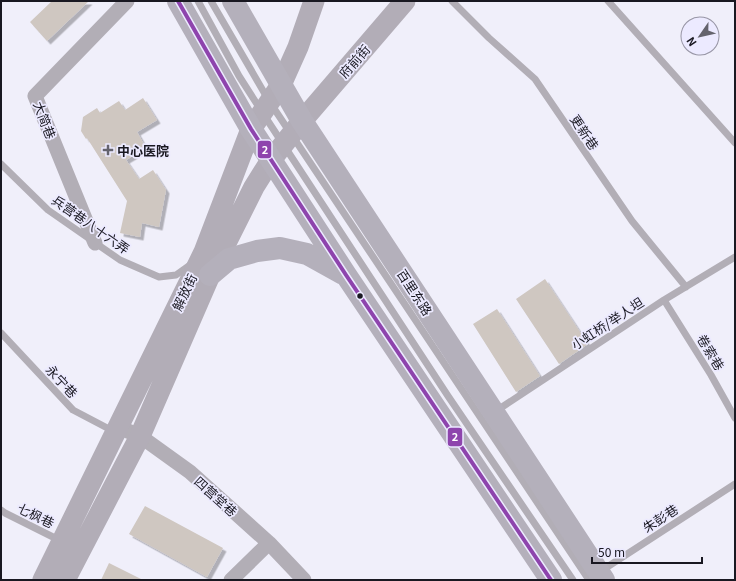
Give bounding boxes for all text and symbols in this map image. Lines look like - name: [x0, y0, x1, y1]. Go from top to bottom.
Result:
- north arrow: [680, 16, 720, 56]
- text: N: [682, 34, 700, 50]
- street label: 府前街: [334, 40, 374, 82]
- street label: 大简巷: [29, 98, 61, 142]
- street label: 更新巷: [566, 111, 604, 153]
- line badge: 2: [257, 140, 272, 159]
- place label: 中心医院: [117, 141, 169, 160]
- text: 2: [262, 141, 268, 157]
- marker: 中心医院: [102, 144, 114, 156]
- street label: 兵营巷八十六弄: [48, 190, 134, 258]
- street label: 百里东路: [393, 265, 437, 319]
- street label: 解放街: [167, 270, 201, 314]
- unlabelled marker: [355, 291, 365, 301]
- street label: 小虹桥/举人坦: [567, 292, 647, 354]
- street label: 卷索巷: [693, 330, 729, 374]
- street label: 永宁巷: [42, 360, 82, 402]
- line badge: 2: [447, 427, 463, 447]
- text: 2: [452, 428, 458, 444]
- street label: 四营堂巷: [190, 472, 242, 520]
- street label: 七枫巷: [14, 498, 58, 532]
- street label: 朱彭巷: [638, 499, 682, 537]
- scale bar: [592, 539, 702, 565]
- text: 50 m: [598, 543, 625, 560]

